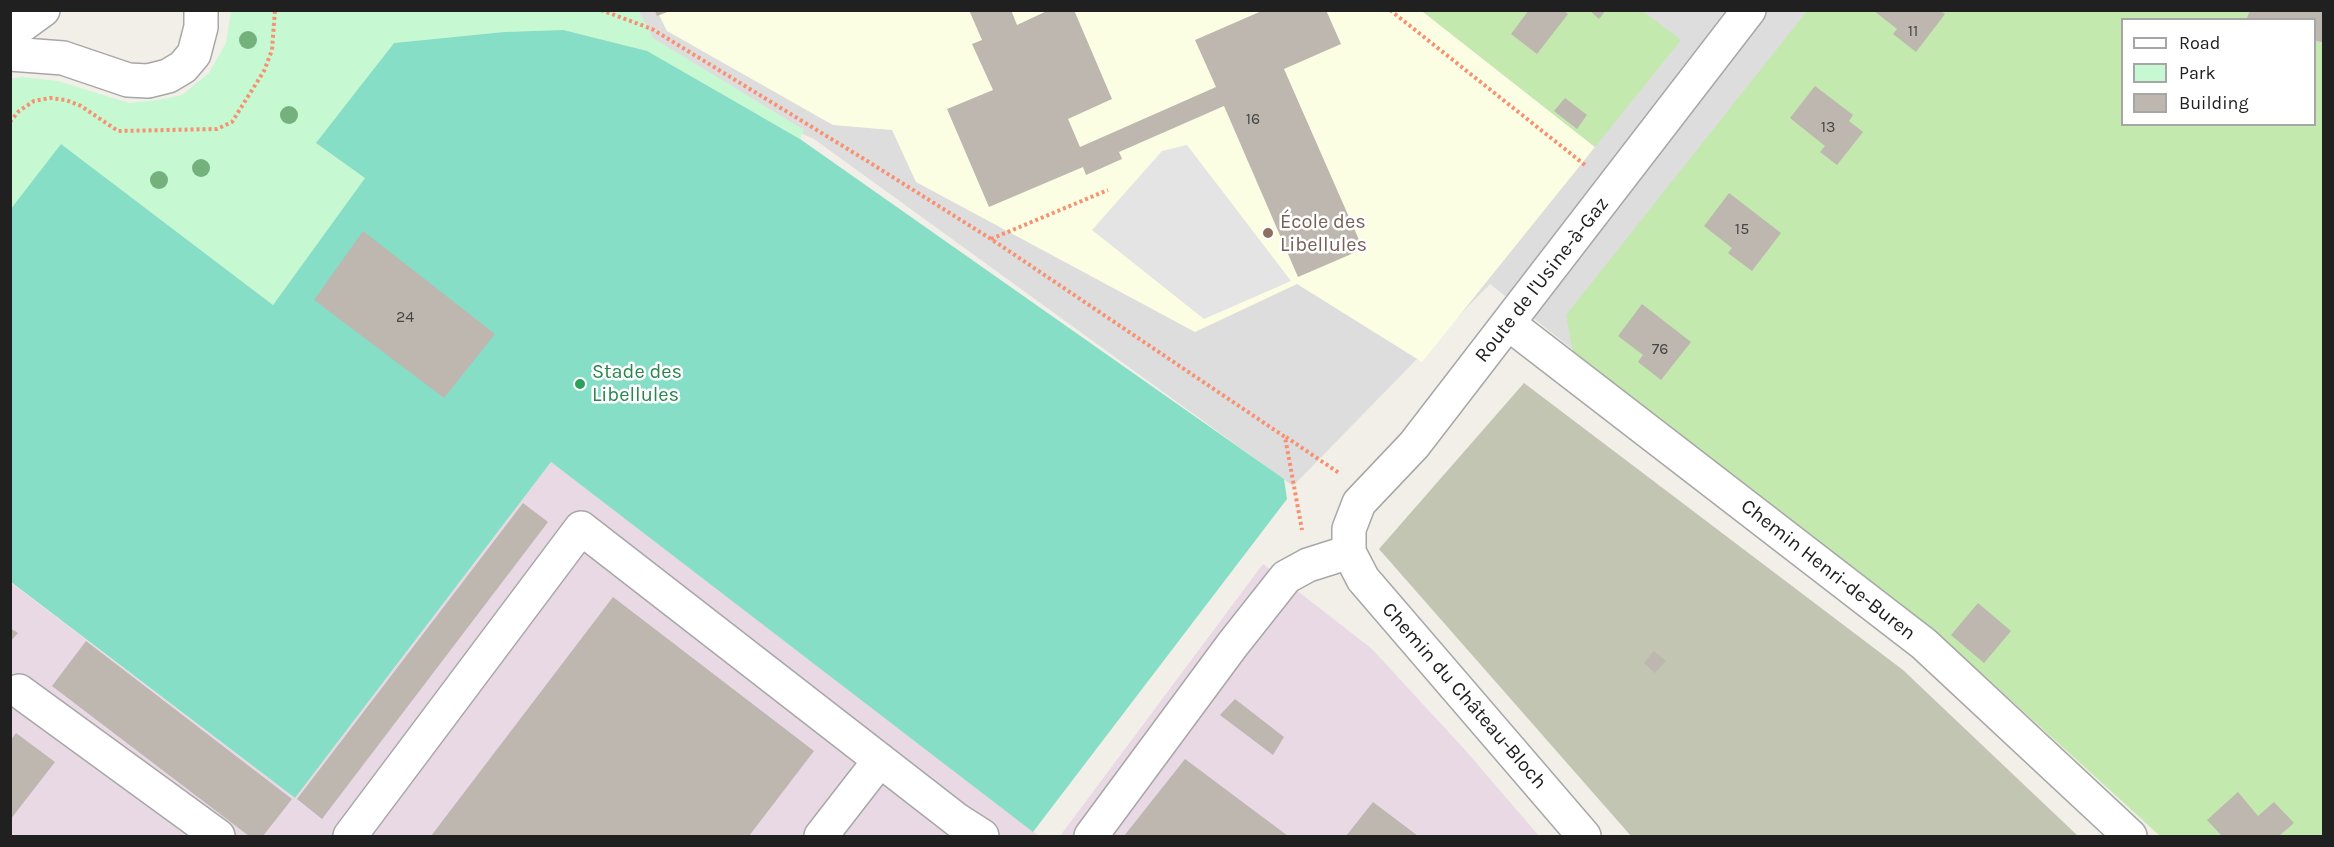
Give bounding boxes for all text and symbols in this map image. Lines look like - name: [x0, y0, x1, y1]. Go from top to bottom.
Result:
- legend: [2121, 18, 2316, 126]
- house number: 11: [1908, 21, 1918, 41]
- text: Road: [2179, 32, 2220, 54]
- text: Park: [2179, 62, 2216, 84]
- text: Building: [2179, 92, 2249, 114]
- house number: 16: [1246, 109, 1260, 129]
- house number: 13: [1821, 117, 1835, 137]
- street label: Route de l'Usine-à-Gaz: [1470, 193, 1614, 367]
- place label: École des Libellules: [1280, 210, 1367, 257]
- house number: 15: [1735, 219, 1749, 239]
- marker: École des Libellules: [1261, 226, 1275, 240]
- house number: 24: [396, 307, 414, 327]
- house number: 76: [1652, 339, 1668, 359]
- place label: Stade des Libellules: [592, 360, 682, 407]
- marker: Stade des Libellules: [573, 377, 587, 391]
- street label: Chemin Henri-de-Buren: [1736, 494, 1920, 646]
- street label: Chemin du Château-Bloch: [1376, 598, 1552, 794]

